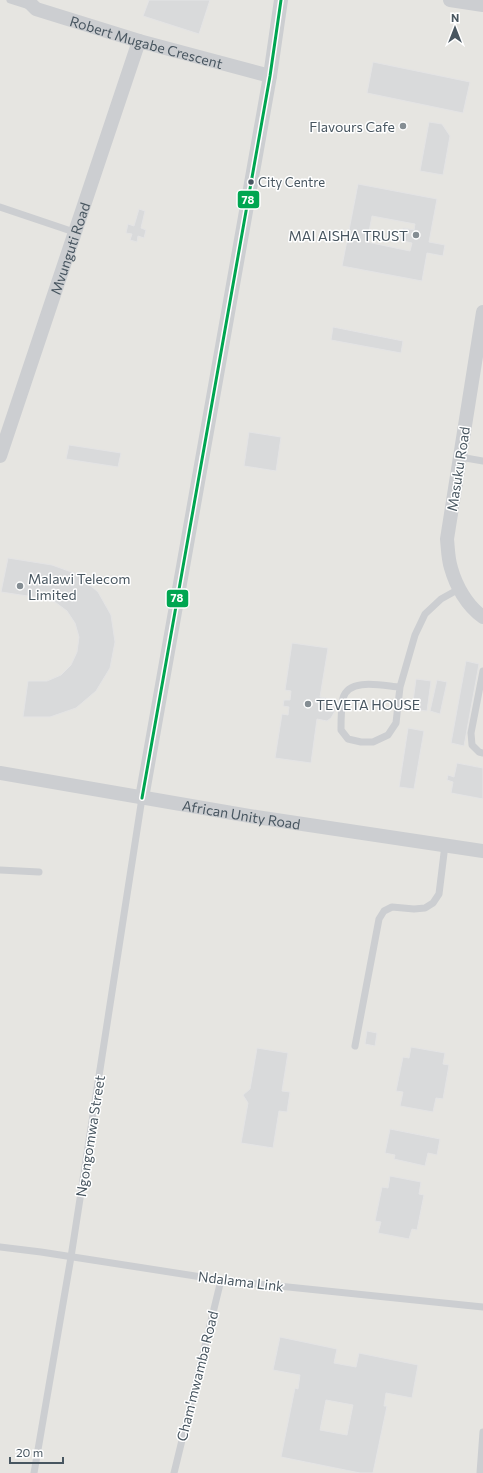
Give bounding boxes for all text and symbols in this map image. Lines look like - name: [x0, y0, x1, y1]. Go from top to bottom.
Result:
- north arrow: [435, 8, 475, 48]
- text: N: [451, 11, 459, 24]
- street label: Robert Mugabe Crescent: [68, 12, 225, 72]
- place label: Flavours Cafe: [309, 118, 395, 135]
- marker: Flavours Cafe: [398, 121, 408, 131]
- place label: City Centre: [258, 174, 325, 190]
- marker: City Centre: [246, 177, 256, 187]
- line badge: 78: [237, 190, 260, 209]
- text: 78: [242, 193, 255, 206]
- street label: Mvunguti Road: [46, 200, 93, 297]
- place label: MAI AISHA TRUST: [288, 227, 408, 244]
- marker: MAI AISHA TRUST: [411, 230, 421, 240]
- street label: Masuku Road: [443, 425, 473, 513]
- place label: Malawi Telecom Limited: [28, 570, 131, 603]
- marker: Malawi Telecom Limited: [15, 581, 25, 591]
- line badge: 78: [166, 589, 189, 608]
- text: 78: [171, 591, 184, 604]
- place label: TEVETA HOUSE: [316, 696, 420, 713]
- marker: TEVETA HOUSE: [303, 699, 313, 709]
- street label: African Unity Road: [181, 796, 302, 832]
- street label: Ngongomwa Street: [72, 1074, 108, 1198]
- street label: Ndalama Link: [197, 1267, 285, 1295]
- street label: Cham'mwamba Road: [173, 1309, 221, 1443]
- scale bar: [10, 1439, 63, 1465]
- text: 20 m: [16, 1445, 43, 1459]

